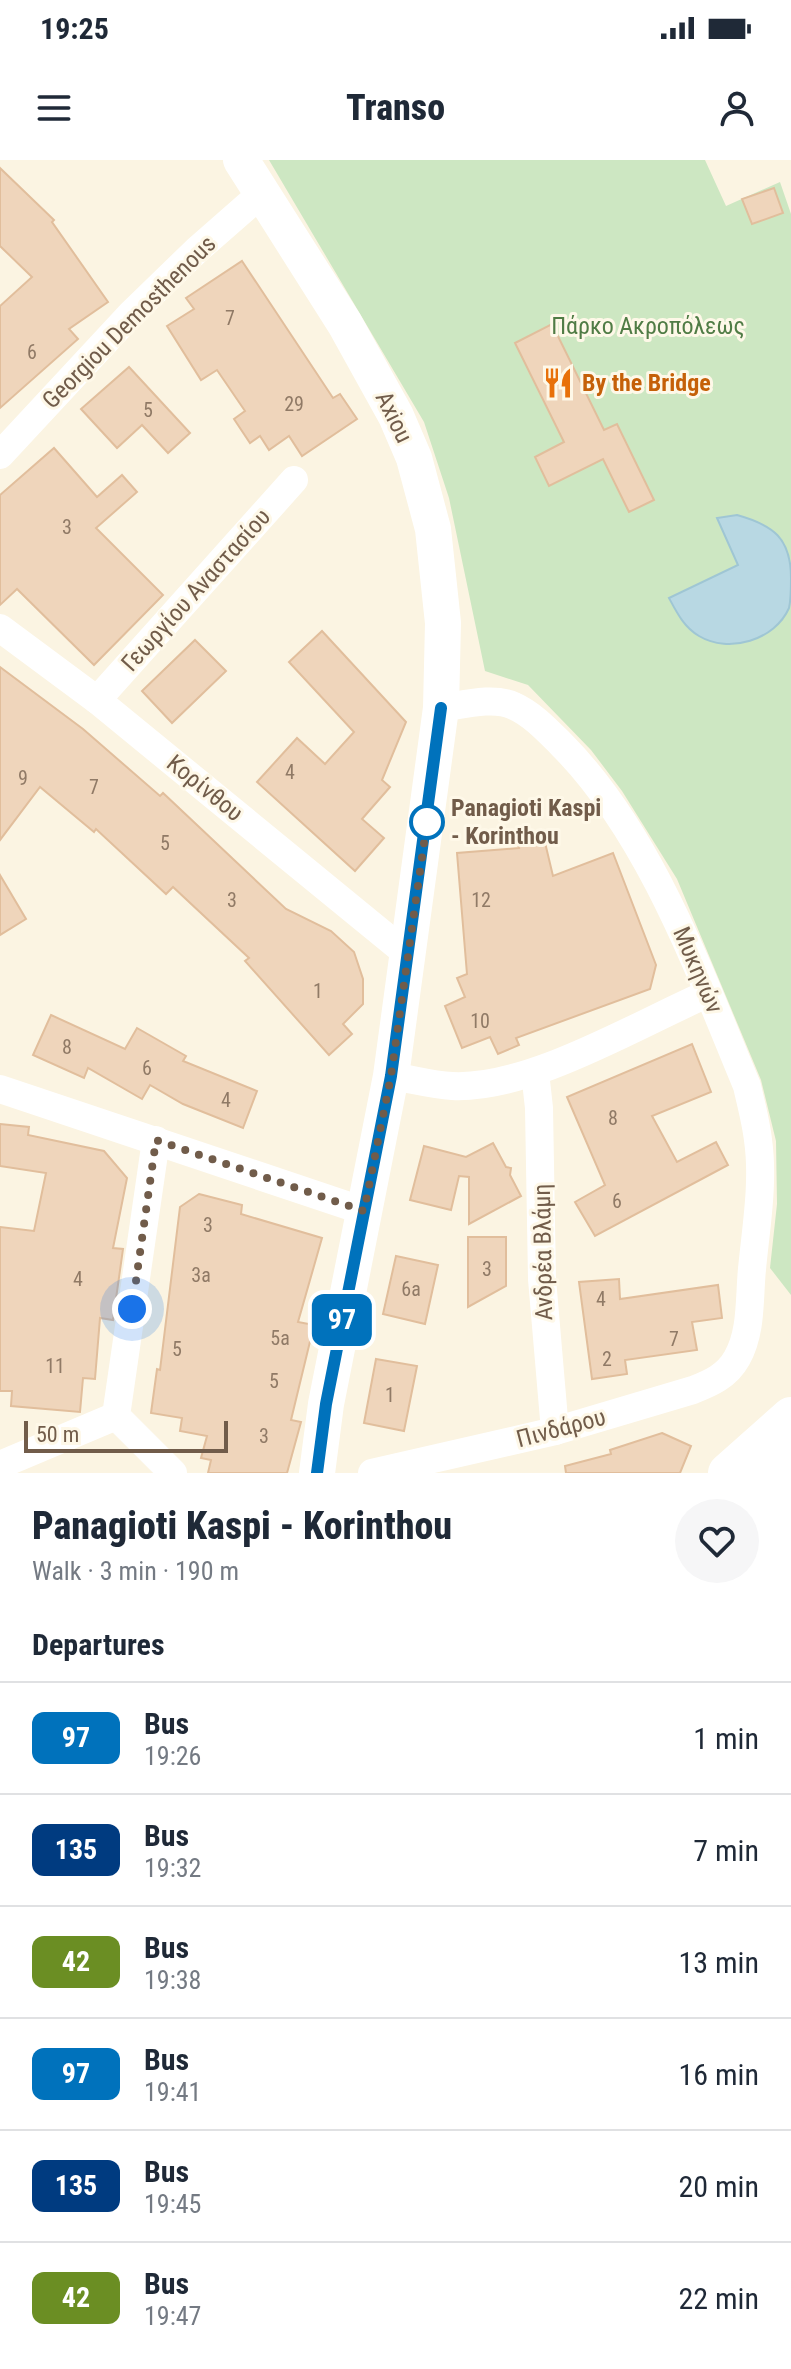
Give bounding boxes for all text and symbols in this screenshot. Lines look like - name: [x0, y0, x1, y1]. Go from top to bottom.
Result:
- text: 19:25: [40, 11, 109, 46]
- icon: menu: [32, 86, 76, 130]
- icon: person: [715, 86, 759, 130]
- text: Transo: [346, 87, 445, 129]
- street label: Georgiou Demosthenous: [37, 230, 221, 414]
- house number: 7: [225, 306, 235, 330]
- park label: Πάρκο Ακροπόλεως: [551, 312, 745, 340]
- house number: 6: [27, 340, 37, 364]
- restaurant icon: By the Bridge: [541, 366, 575, 400]
- place label: By the Bridge: [582, 369, 711, 397]
- street label: Axiou: [370, 387, 418, 447]
- house number: 29: [284, 392, 304, 416]
- house number: 5: [143, 398, 153, 422]
- street label: Γεωργίου Αναστασίου: [116, 503, 276, 677]
- house number: 3: [62, 515, 72, 539]
- street label: Κορίνθου: [161, 749, 249, 827]
- house number: 4: [285, 760, 295, 784]
- house number: 9: [18, 766, 28, 790]
- house number: 7: [89, 775, 99, 799]
- place label: Panagioti Kaspi - Korinthou: [451, 794, 601, 850]
- marker: Panagioti Kaspi - Korinthou: [410, 805, 444, 839]
- house number: 5: [160, 831, 170, 855]
- house number: 3: [227, 888, 237, 912]
- house number: 12: [471, 888, 491, 912]
- street label: Μυκηνών: [667, 923, 729, 1017]
- house number: 1: [313, 979, 323, 1003]
- house number: 10: [470, 1009, 490, 1033]
- house number: 8: [62, 1035, 72, 1059]
- house number: 6: [142, 1056, 152, 1080]
- house number: 4: [221, 1088, 231, 1112]
- house number: 8: [608, 1106, 618, 1130]
- street label: Ανδρέα Βλάμη: [528, 1183, 558, 1321]
- house number: 6: [612, 1189, 622, 1213]
- house number: 3: [203, 1213, 213, 1237]
- house number: 3: [482, 1257, 492, 1281]
- house number: 3a: [191, 1263, 211, 1287]
- house number: 4: [73, 1267, 83, 1291]
- house number: 6a: [401, 1277, 421, 1301]
- house number: 4: [596, 1287, 606, 1311]
- your location: [112, 1289, 152, 1329]
- line badge: 97: [306, 1294, 378, 1346]
- text: 97: [328, 1303, 356, 1336]
- house number: 5a: [270, 1326, 290, 1350]
- house number: 7: [669, 1327, 679, 1351]
- house number: 5: [172, 1337, 182, 1361]
- house number: 2: [602, 1347, 612, 1371]
- house number: 11: [45, 1354, 65, 1378]
- house number: 5: [269, 1369, 279, 1393]
- house number: 1: [385, 1383, 395, 1407]
- street label: Πινδάρου: [513, 1403, 609, 1453]
- scale bar: [24, 1417, 228, 1453]
- text: 50 m: [36, 1422, 79, 1447]
- house number: 3: [259, 1424, 269, 1448]
- button: heart: [675, 1499, 759, 1583]
- text: Panagioti Kaspi - Korinthou: [32, 1504, 452, 1548]
- text: Walk · 3 min · 190 m: [32, 1556, 239, 1586]
- text: Departures: [32, 1627, 165, 1662]
- text: Bus: [144, 1706, 189, 1741]
- text: 97: [62, 1721, 90, 1754]
- text: 1 min: [693, 1721, 759, 1756]
- text: 19:26: [144, 1741, 201, 1771]
- text: Bus: [144, 1818, 189, 1853]
- text: 135: [55, 1833, 97, 1866]
- text: 7 min: [693, 1833, 759, 1868]
- text: 19:32: [144, 1853, 201, 1883]
- text: Bus: [144, 1930, 189, 1965]
- text: 42: [62, 1945, 90, 1978]
- text: 13 min: [678, 1945, 759, 1980]
- text: 19:38: [144, 1965, 201, 1995]
- text: Bus: [144, 2042, 189, 2077]
- text: 97: [62, 2057, 90, 2090]
- text: 16 min: [678, 2057, 759, 2092]
- text: 19:41: [144, 2077, 201, 2107]
- text: Bus: [144, 2154, 189, 2189]
- text: 135: [55, 2169, 97, 2202]
- text: 20 min: [678, 2169, 759, 2204]
- text: 19:45: [144, 2189, 201, 2219]
- text: Bus: [144, 2266, 189, 2301]
- text: 42: [62, 2281, 90, 2314]
- text: 22 min: [678, 2281, 759, 2316]
- text: 19:47: [144, 2301, 201, 2331]

